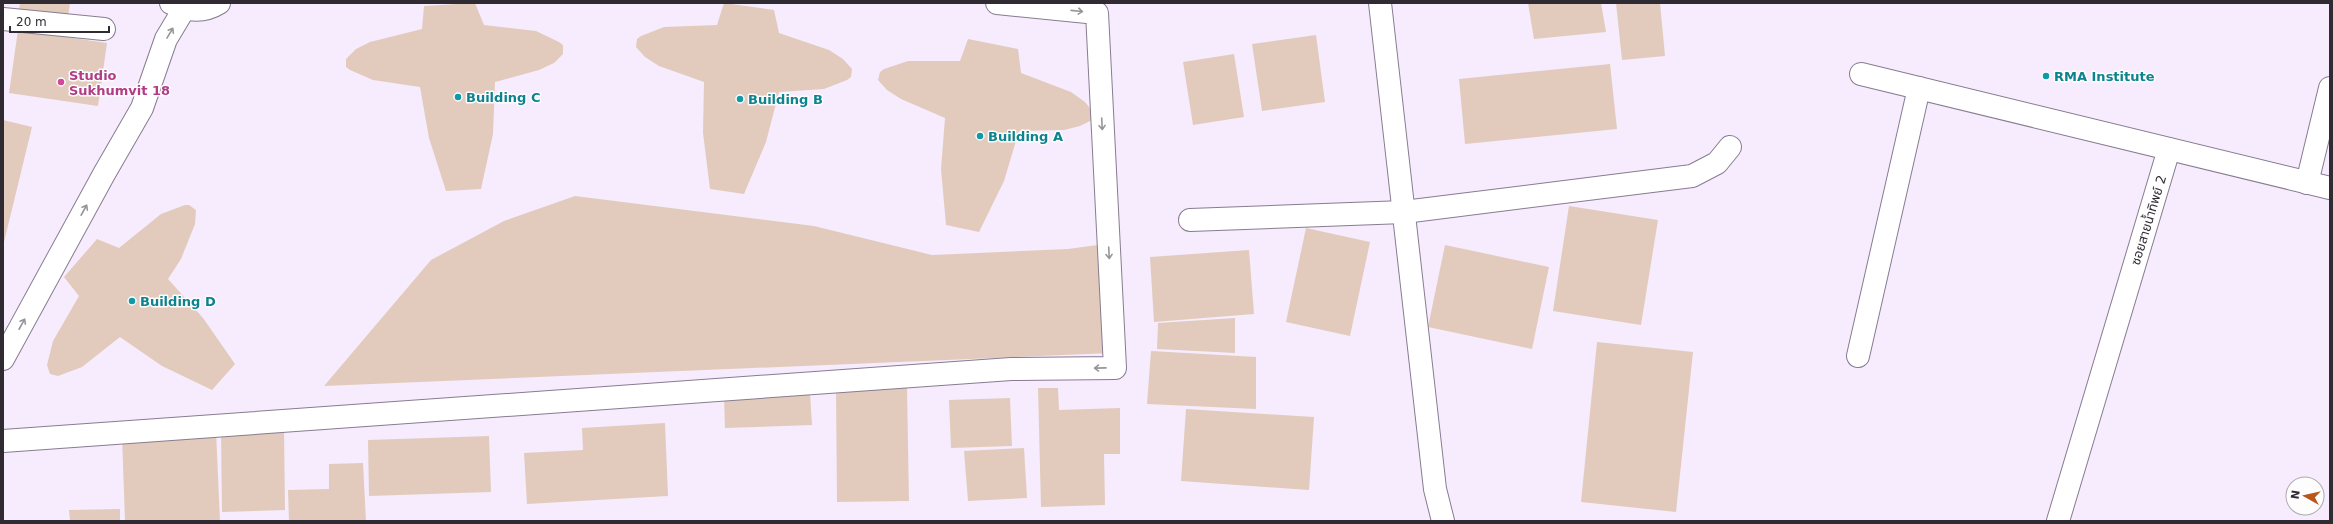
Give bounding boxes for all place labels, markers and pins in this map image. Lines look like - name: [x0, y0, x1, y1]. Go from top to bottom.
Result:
- place label: Studio Sukhumvit 18: [69, 68, 170, 98]
- place label: RMA Institute: [2054, 69, 2155, 84]
- marker: RMA Institute: [2041, 71, 2051, 81]
- marker: Studio Sukhumvit 18: [56, 77, 66, 87]
- place label: Building C: [466, 90, 540, 105]
- marker: Building C: [453, 92, 463, 102]
- place label: Building B: [748, 92, 823, 107]
- marker: Building B: [735, 94, 745, 104]
- place label: Building A: [988, 129, 1063, 144]
- marker: Building A: [975, 131, 985, 141]
- place label: Building D: [140, 294, 216, 309]
- marker: Building D: [127, 296, 137, 306]

